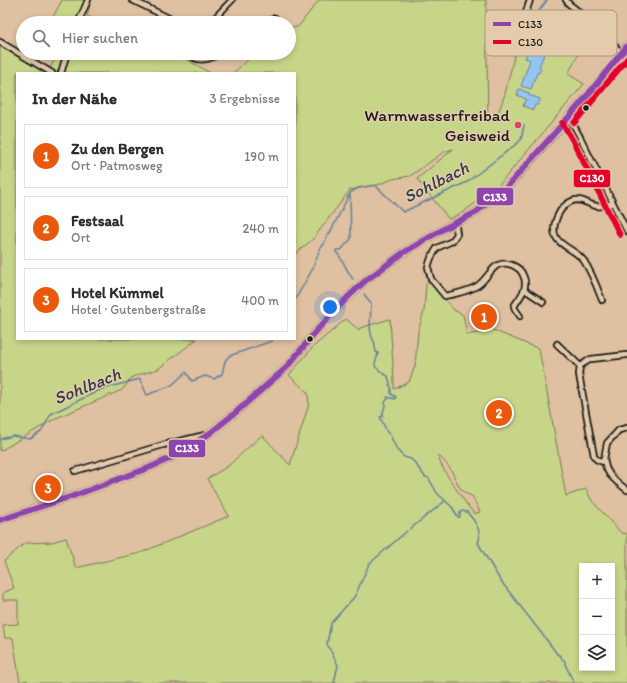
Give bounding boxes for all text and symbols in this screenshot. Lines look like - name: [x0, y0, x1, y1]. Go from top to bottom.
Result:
- legend: [485, 10, 617, 56]
- search box: [16, 16, 296, 60]
- text: C133: [518, 18, 542, 31]
- icon: search: [30, 27, 52, 49]
- text: Hier suchen: [62, 29, 138, 47]
- text: C130: [518, 36, 543, 49]
- text: In der Nähe: [32, 88, 117, 108]
- text: 3 Ergebnisse: [210, 91, 280, 106]
- unlabelled marker: [581, 103, 591, 113]
- place label: Warmwasserfreibad Geisweid: [364, 105, 511, 145]
- marker: Warmwasserfreibad Geisweid: [513, 120, 523, 130]
- text: Zu den Bergen: [71, 140, 164, 158]
- text: 1: [43, 149, 49, 164]
- text: 190 m: [244, 149, 279, 164]
- water label: Sohlbach: [400, 156, 473, 208]
- text: Ort · Patmosweg: [71, 158, 163, 173]
- line badge: C130: [573, 169, 611, 188]
- text: C130: [580, 172, 605, 185]
- line badge: C133: [476, 187, 514, 206]
- text: C133: [483, 191, 507, 204]
- text: Festsaal: [71, 212, 124, 230]
- text: 2: [43, 221, 49, 236]
- text: 240 m: [242, 221, 279, 236]
- text: Ort: [71, 230, 90, 245]
- text: Hotel Kümmel: [71, 284, 164, 302]
- text: 3: [42, 293, 50, 308]
- text: 400 m: [241, 293, 279, 308]
- your location: [320, 297, 340, 317]
- text: Hotel · Gutenbergstraße: [71, 302, 206, 317]
- pin: 1: [471, 302, 497, 332]
- unlabelled marker: [305, 334, 315, 344]
- water label: Sohlbach: [50, 362, 124, 409]
- pin: 2: [486, 398, 512, 428]
- line badge: C133: [168, 439, 206, 458]
- text: C133: [175, 442, 199, 455]
- pin: 3: [35, 473, 61, 503]
- map controls: [579, 563, 615, 671]
- button: +: [579, 563, 615, 599]
- button: −: [579, 599, 615, 635]
- button: layers: [579, 635, 615, 671]

